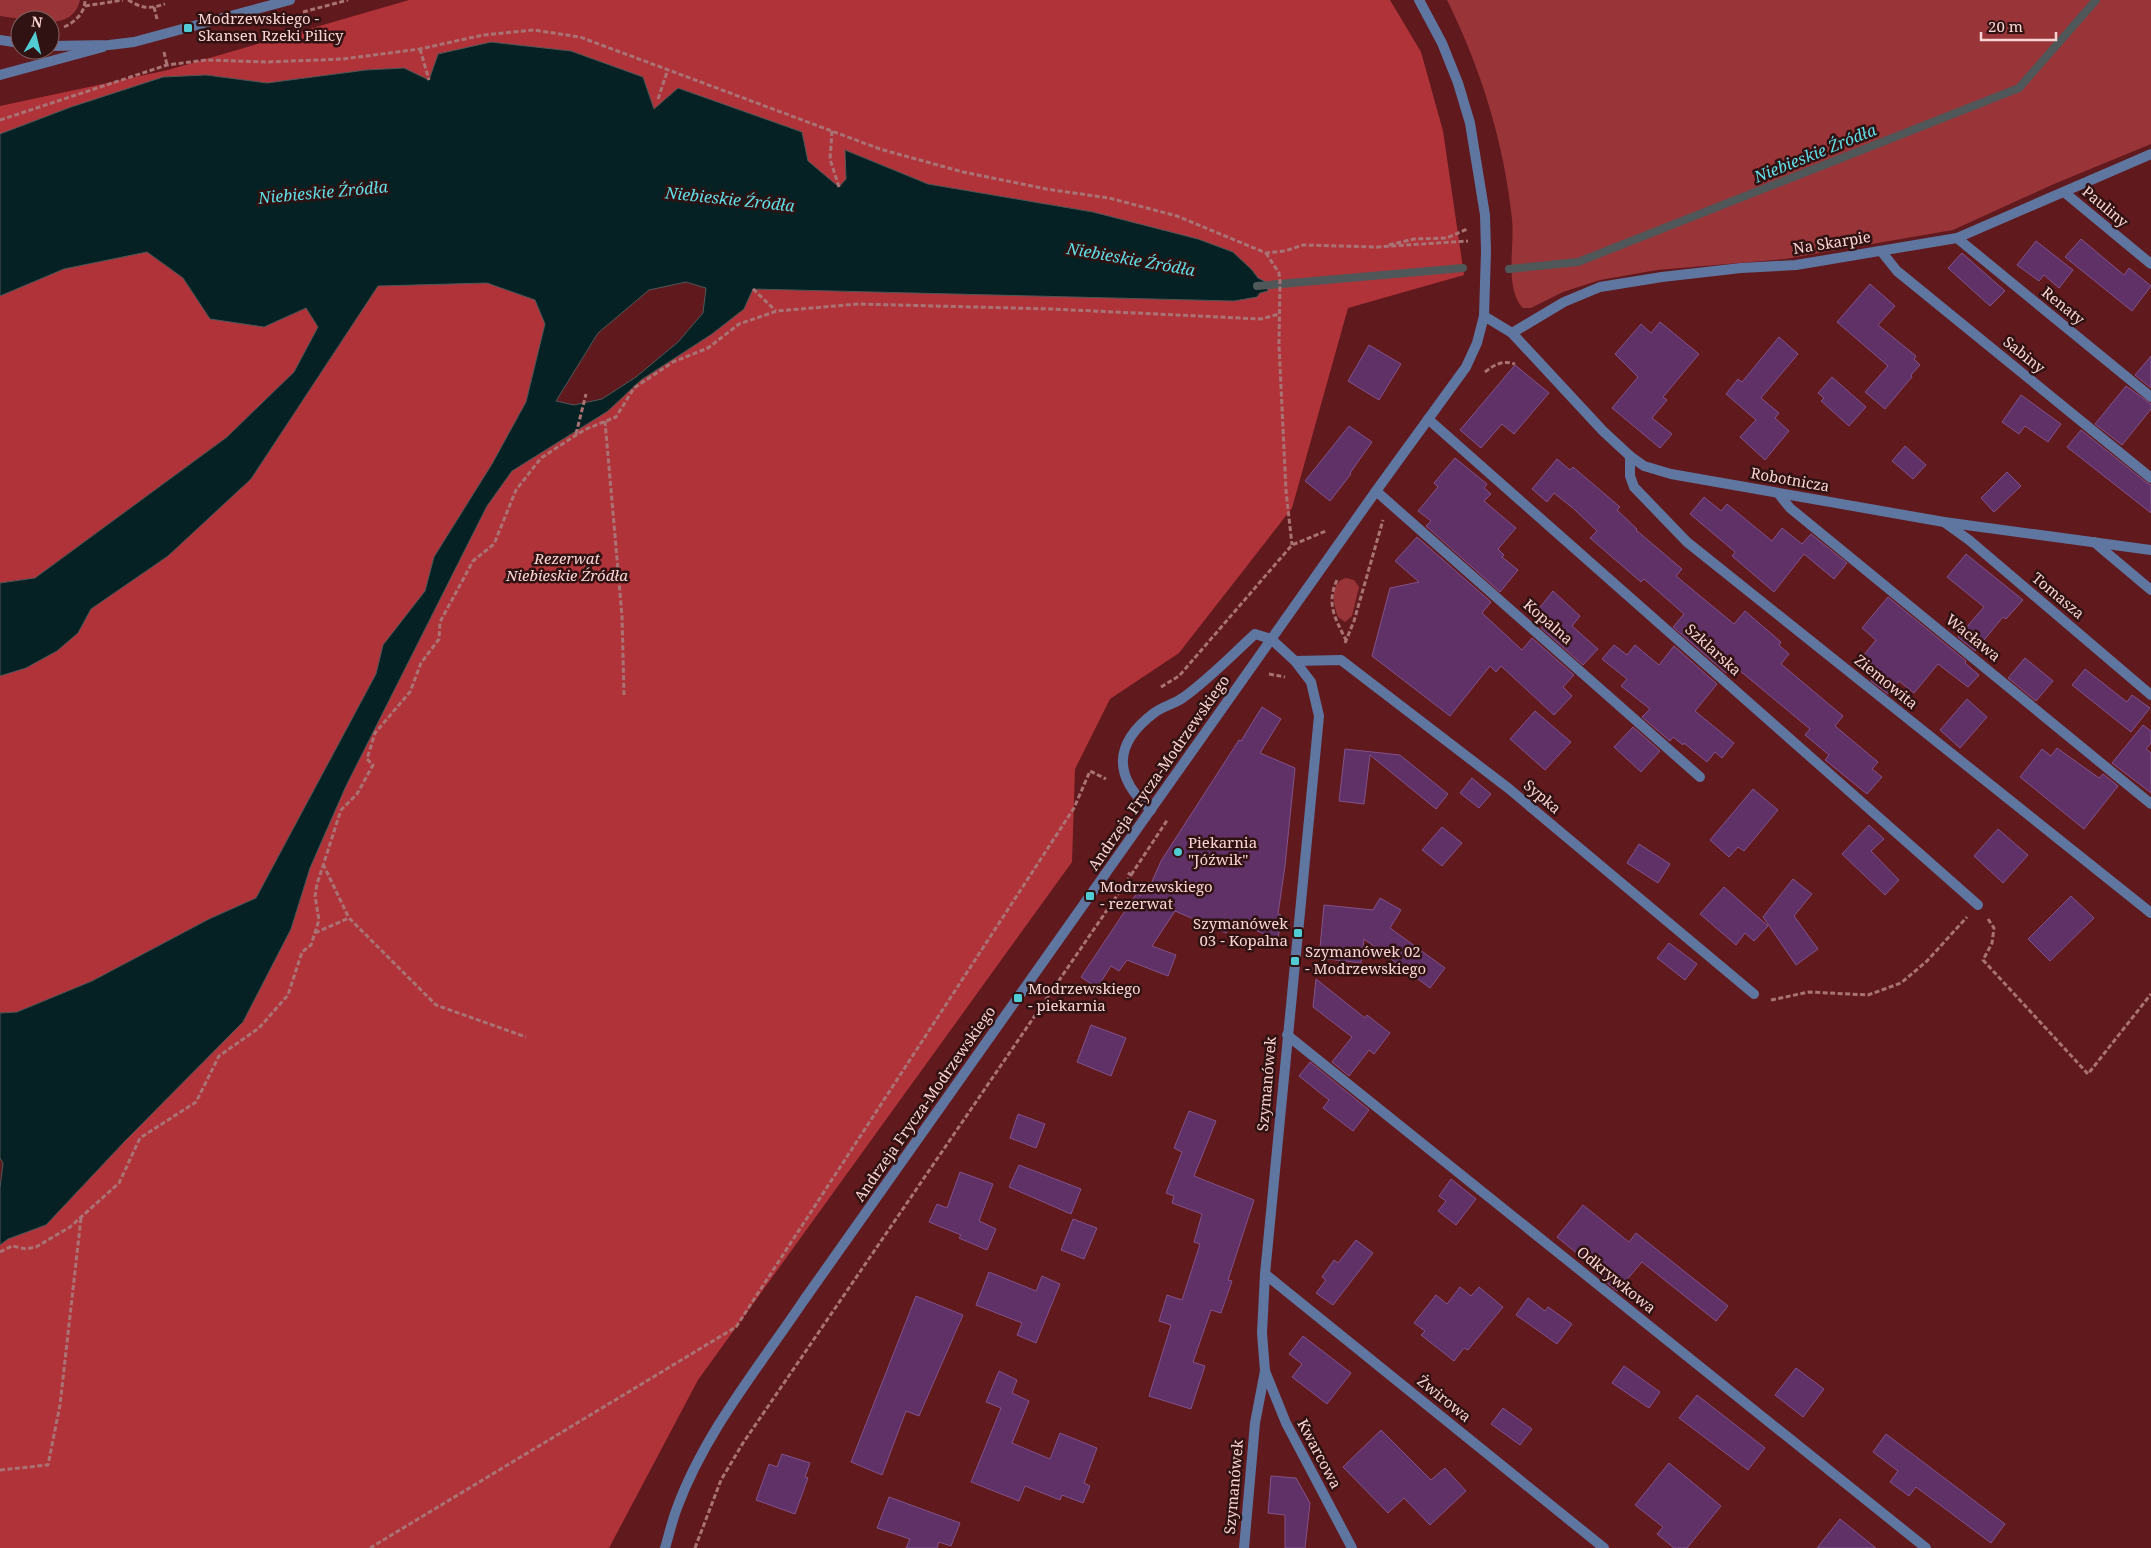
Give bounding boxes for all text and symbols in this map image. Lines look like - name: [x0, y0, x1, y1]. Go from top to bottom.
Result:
- place label: Modrzewskiego - Skansen Rzeki Pilicy: [198, 8, 344, 45]
- north arrow: [10, 10, 60, 60]
- scale bar: [1981, 10, 2056, 42]
- text: N: [30, 11, 44, 32]
- text: 20 m: [1988, 16, 2023, 36]
- marker: Modrzewskiego - Skansen Rzeki Pilicy: [182, 22, 194, 34]
- water label: Niebieskie Źródła: [1750, 118, 1880, 188]
- water label: Niebieskie Źródła: [256, 175, 389, 209]
- water label: Niebieskie Źródła: [663, 181, 796, 217]
- street label: Pauliny: [2078, 181, 2133, 232]
- street label: Na Skarpie: [1792, 226, 1872, 258]
- water label: Niebieskie Źródła: [1064, 237, 1198, 281]
- street label: Renaty: [2038, 282, 2090, 329]
- street label: Sabiny: [2000, 331, 2050, 378]
- street label: Robotnicza: [1749, 462, 1831, 496]
- park label: Rezerwat Niebieskie Źródła: [505, 548, 628, 585]
- street label: Tomasza: [2028, 567, 2089, 623]
- street label: Kopalna: [1520, 594, 1578, 648]
- street label: Wacława: [1942, 609, 2005, 666]
- street label: Szklarska: [1681, 619, 1746, 680]
- street label: Ziemowita: [1851, 650, 1922, 713]
- street label: Andrzeja Frycza-Modrzewskiego: [1083, 671, 1234, 874]
- street label: Sypka: [1520, 775, 1565, 818]
- place label: Piekarnia "Jóźwik": [1188, 832, 1257, 869]
- marker: Piekarnia "Jóźwik": [1172, 846, 1184, 858]
- place label: Modrzewskiego - rezerwat: [1100, 876, 1213, 913]
- marker: Modrzewskiego - rezerwat: [1084, 890, 1096, 902]
- place label: Szymanówek 03 - Kopalna: [1193, 913, 1288, 950]
- marker: Szymanówek 03 - Kopalna: [1292, 927, 1304, 939]
- place label: Szymanówek 02 - Modrzewskiego: [1305, 941, 1426, 978]
- marker: Szymanówek 02 - Modrzewskiego: [1289, 955, 1301, 967]
- place label: Modrzewskiego - piekarnia: [1028, 978, 1141, 1015]
- marker: Modrzewskiego - piekarnia: [1012, 992, 1024, 1004]
- street label: Andrzeja Frycza-Modrzewskiego: [849, 1002, 1000, 1205]
- street label: Szymanówek: [1252, 1036, 1280, 1132]
- street label: Odkrywkowa: [1573, 1241, 1660, 1317]
- street label: Żwirowa: [1414, 1370, 1476, 1426]
- street label: Kwarcowa: [1293, 1415, 1347, 1492]
- street label: Szymanówek: [1219, 1439, 1247, 1535]

